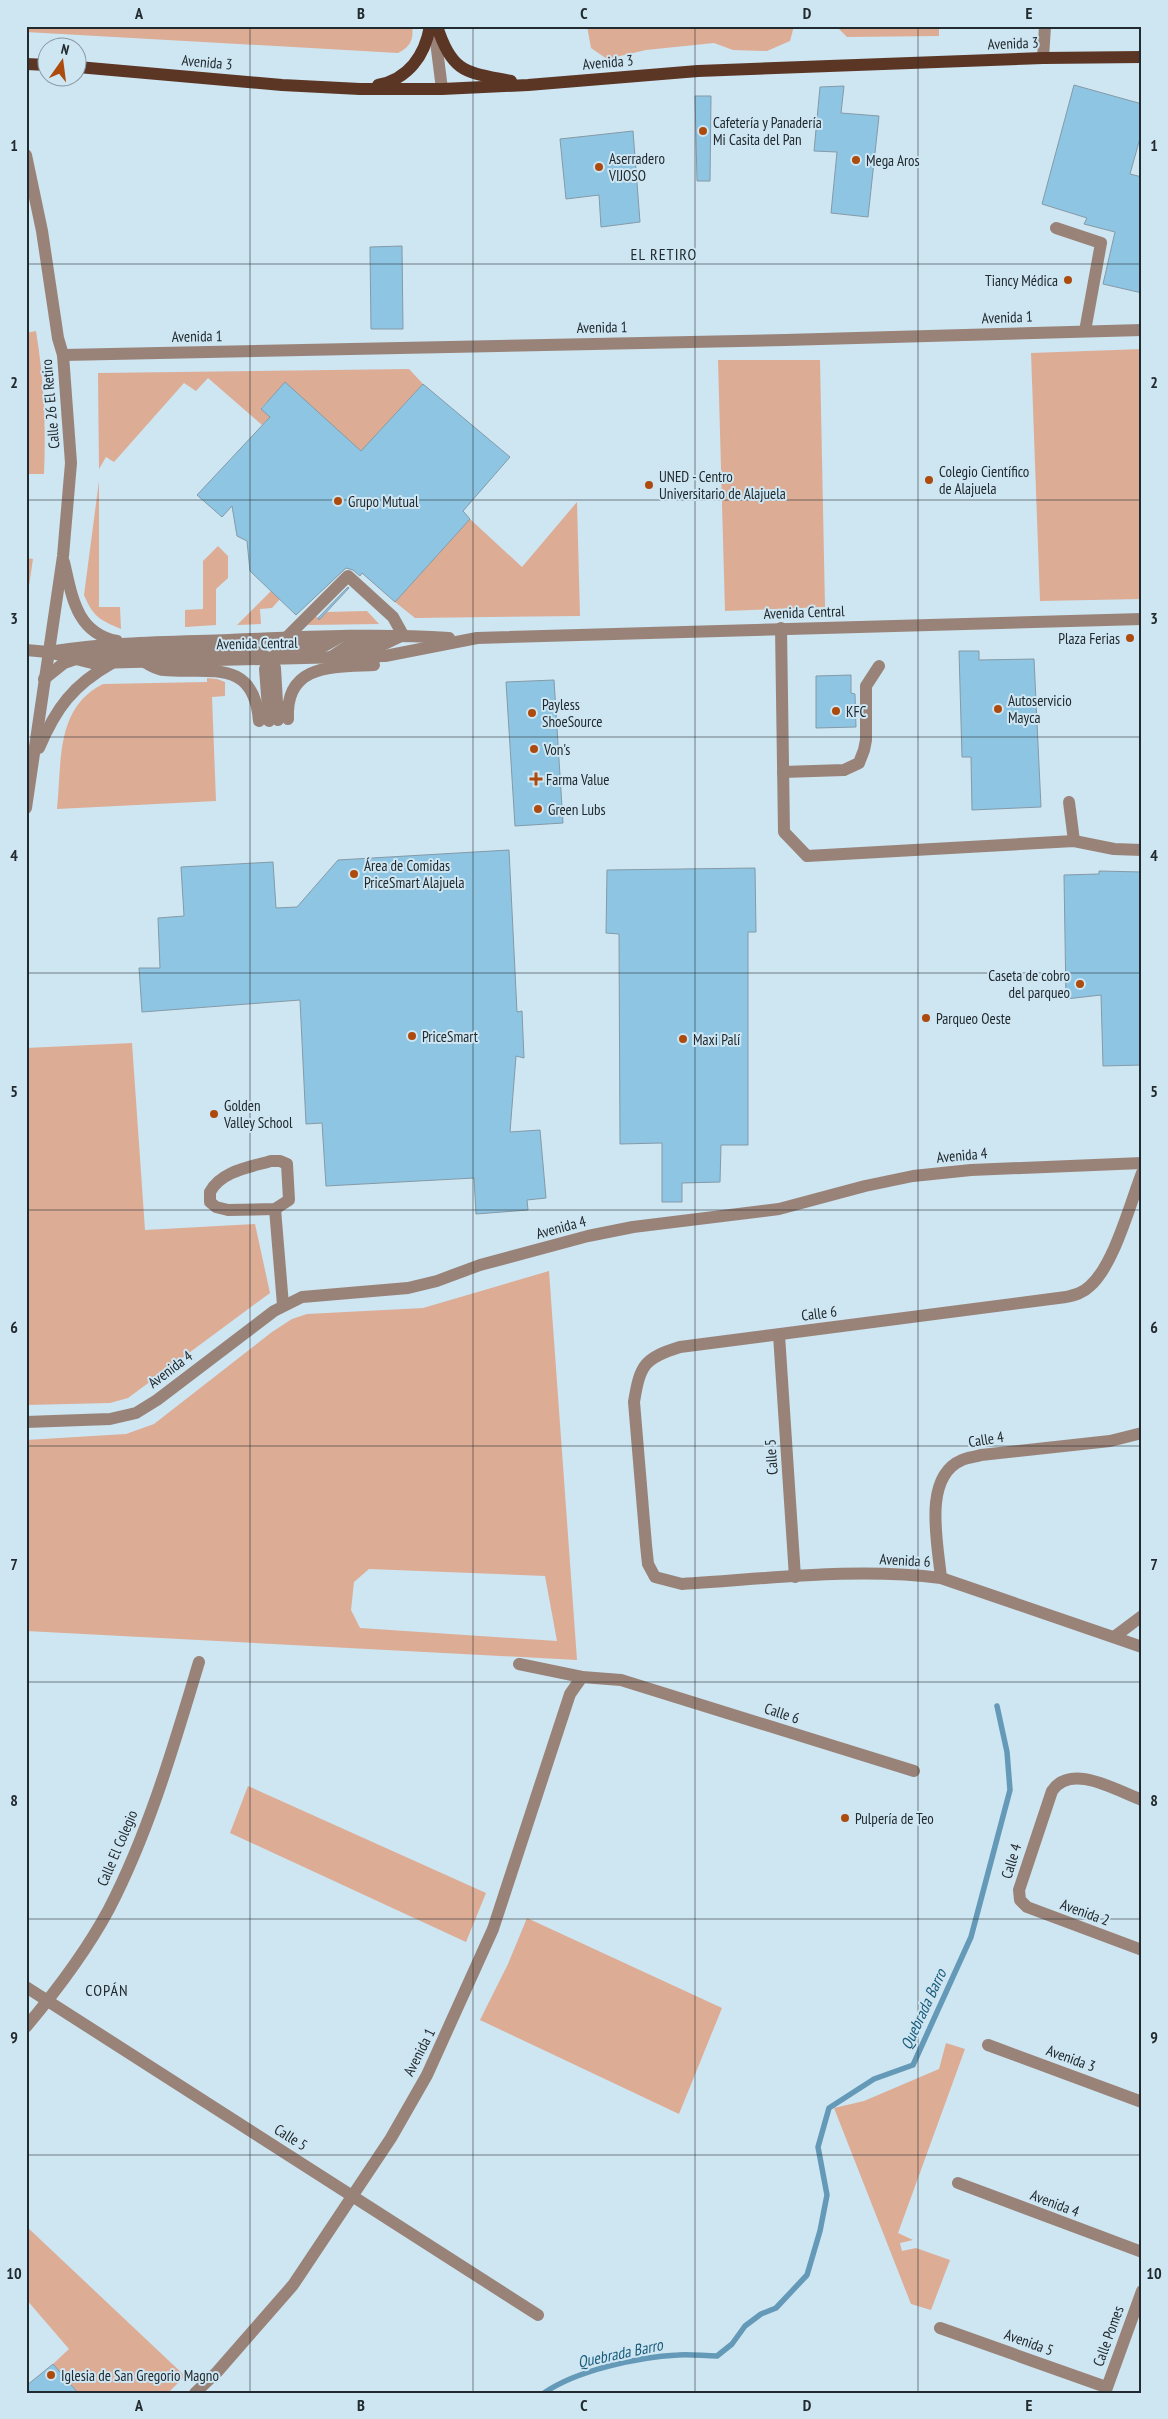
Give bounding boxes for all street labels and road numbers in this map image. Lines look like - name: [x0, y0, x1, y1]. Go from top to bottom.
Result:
- street label: Avenida 3: [987, 33, 1039, 53]
- street label: Avenida 3: [181, 50, 233, 74]
- street label: Avenida 3: [582, 50, 634, 74]
- street label: Avenida 1: [981, 307, 1033, 327]
- street label: Avenida 1: [576, 317, 628, 337]
- street label: Avenida 1: [171, 326, 223, 346]
- street label: Calle 26 El Retiro: [37, 359, 63, 449]
- street label: Avenida Central: [763, 601, 845, 623]
- street label: Avenida Central: [216, 633, 298, 653]
- street label: Avenida 4: [936, 1143, 988, 1167]
- street label: Avenida 4: [534, 1211, 588, 1243]
- street label: Calle 6: [800, 1301, 838, 1325]
- street label: Avenida 4: [144, 1346, 196, 1392]
- street label: Calle 4: [967, 1427, 1005, 1451]
- street label: Calle 5: [760, 1438, 782, 1476]
- street label: Avenida 6: [879, 1549, 931, 1571]
- street label: Calle 6: [762, 1698, 802, 1728]
- street label: Calle El Colegio: [92, 1807, 142, 1889]
- street label: Calle 4: [997, 1841, 1025, 1881]
- street label: Avenida 2: [1058, 1894, 1112, 1930]
- street label: Avenida 1: [399, 2025, 439, 2079]
- street label: Avenida 3: [1044, 2040, 1098, 2076]
- street label: Calle 5: [271, 2119, 311, 2155]
- street label: Avenida 4: [1028, 2185, 1082, 2221]
- street label: Calle Pomes: [1088, 2303, 1128, 2369]
- street label: Avenida 5: [1002, 2324, 1056, 2360]

